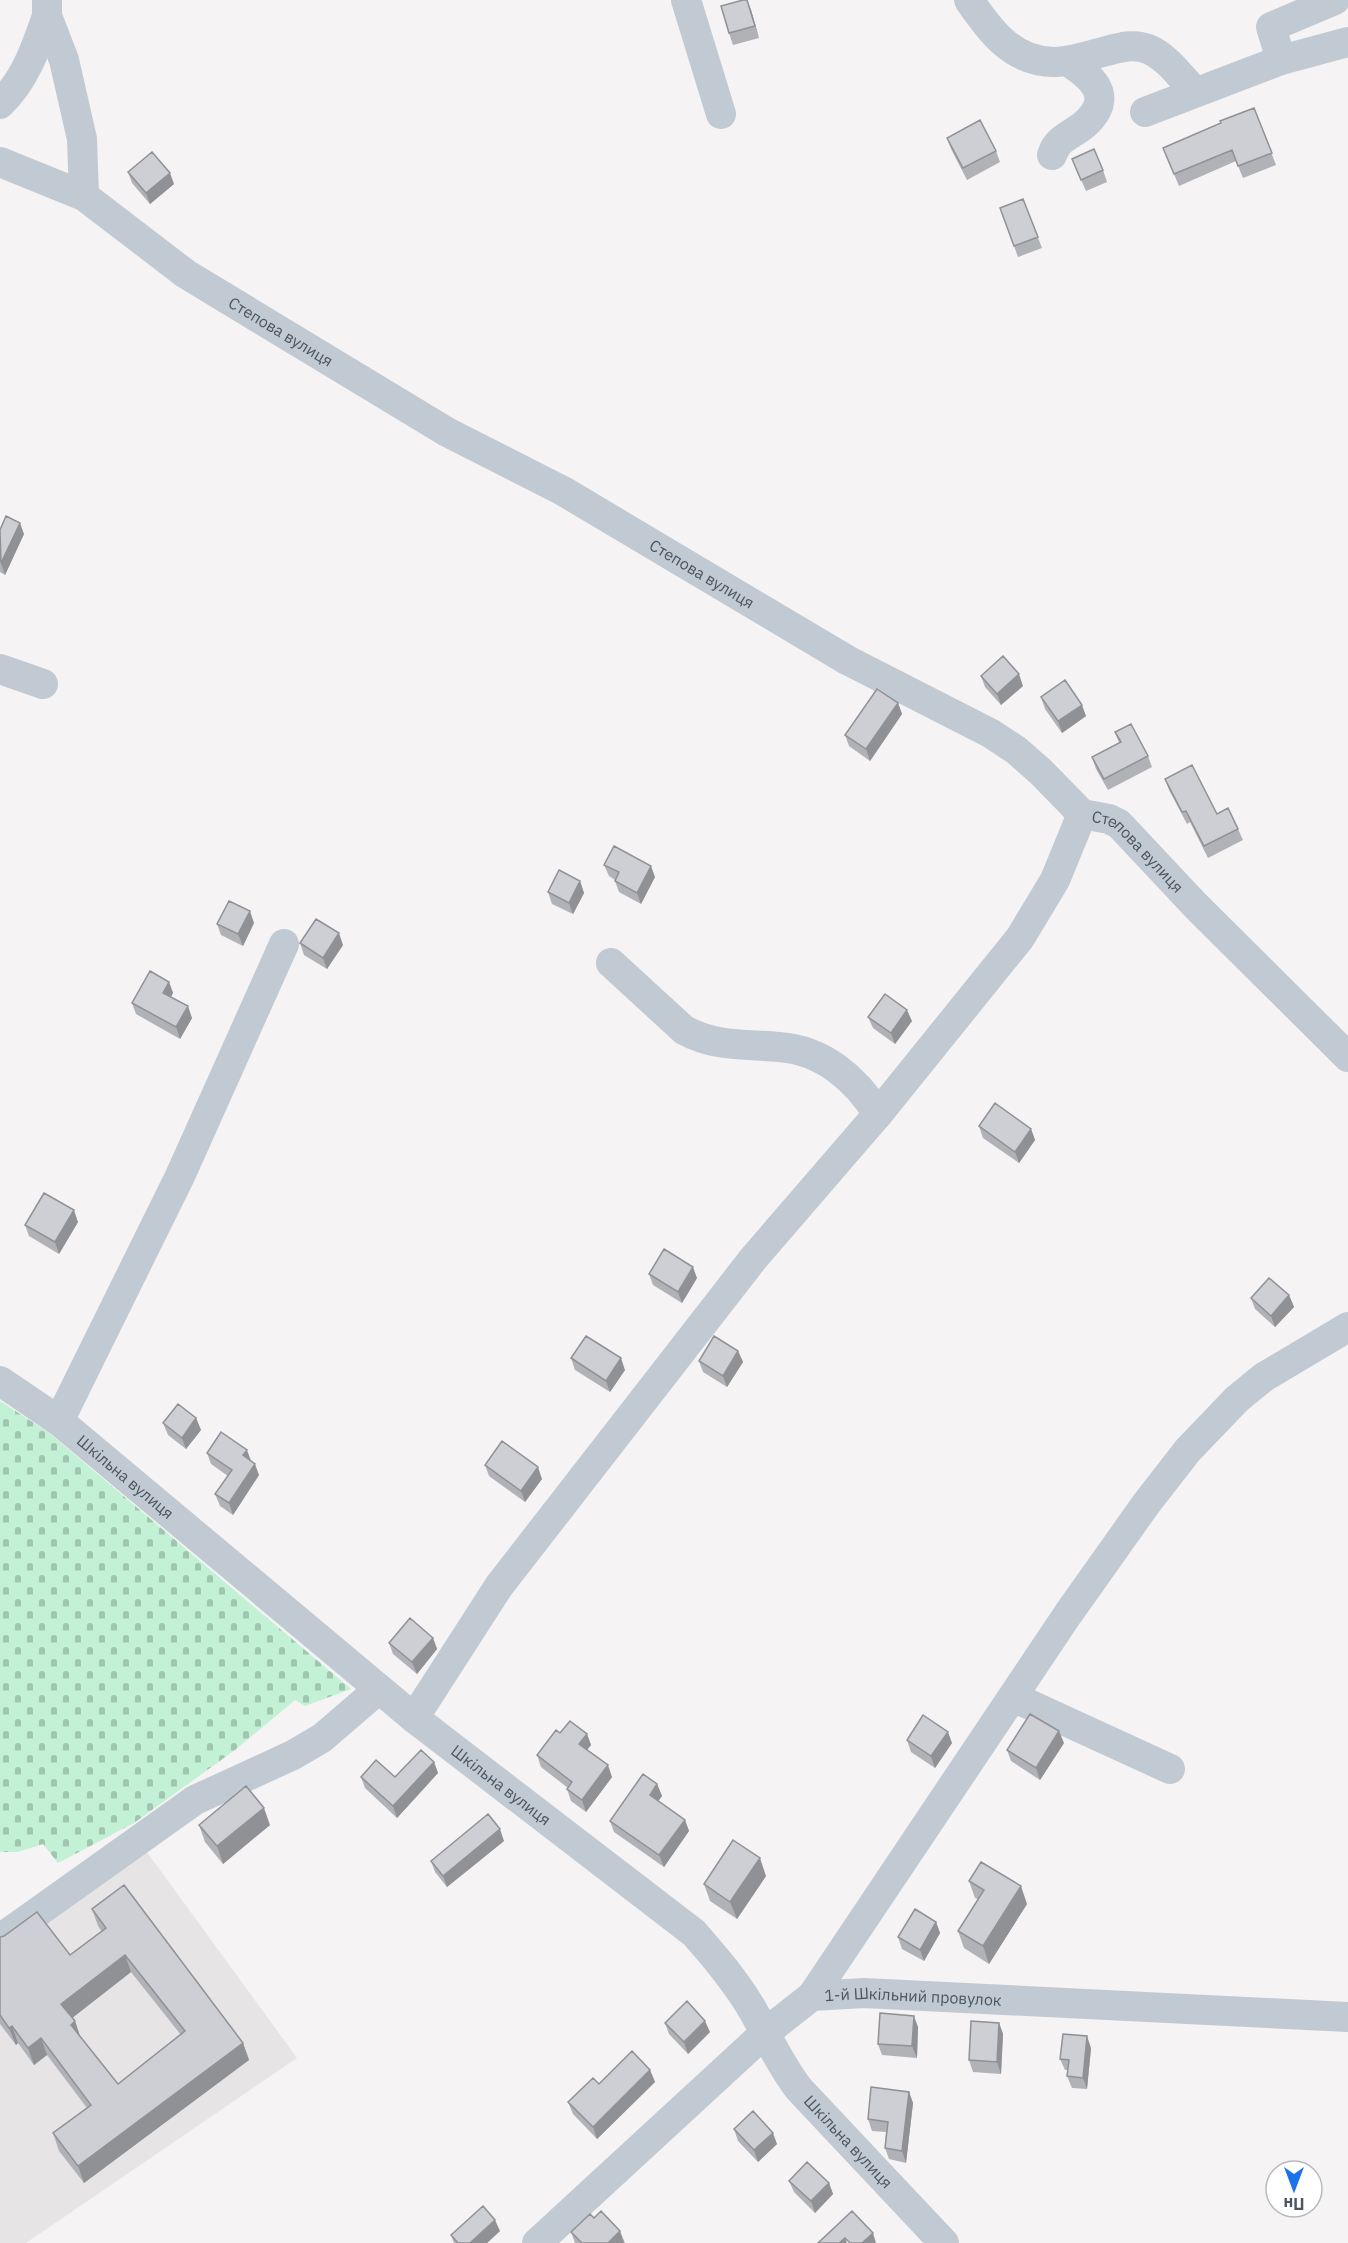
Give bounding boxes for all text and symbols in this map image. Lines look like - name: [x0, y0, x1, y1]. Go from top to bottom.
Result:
- street label: Степова вулиця: [225, 292, 337, 371]
- street label: Степова вулиця: [646, 535, 758, 613]
- street label: Степова вулиця: [1090, 806, 1188, 897]
- street label: Шкільна вулиця: [73, 1430, 178, 1523]
- street label: Шкільна вулиця: [447, 1740, 555, 1830]
- street label: 1-й Шкільний провулок: [824, 1983, 1002, 2010]
- street label: Шкільна вулиця: [800, 2091, 897, 2192]
- north arrow: [1264, 2159, 1324, 2219]
- text: Пн: [1283, 2194, 1305, 2214]

